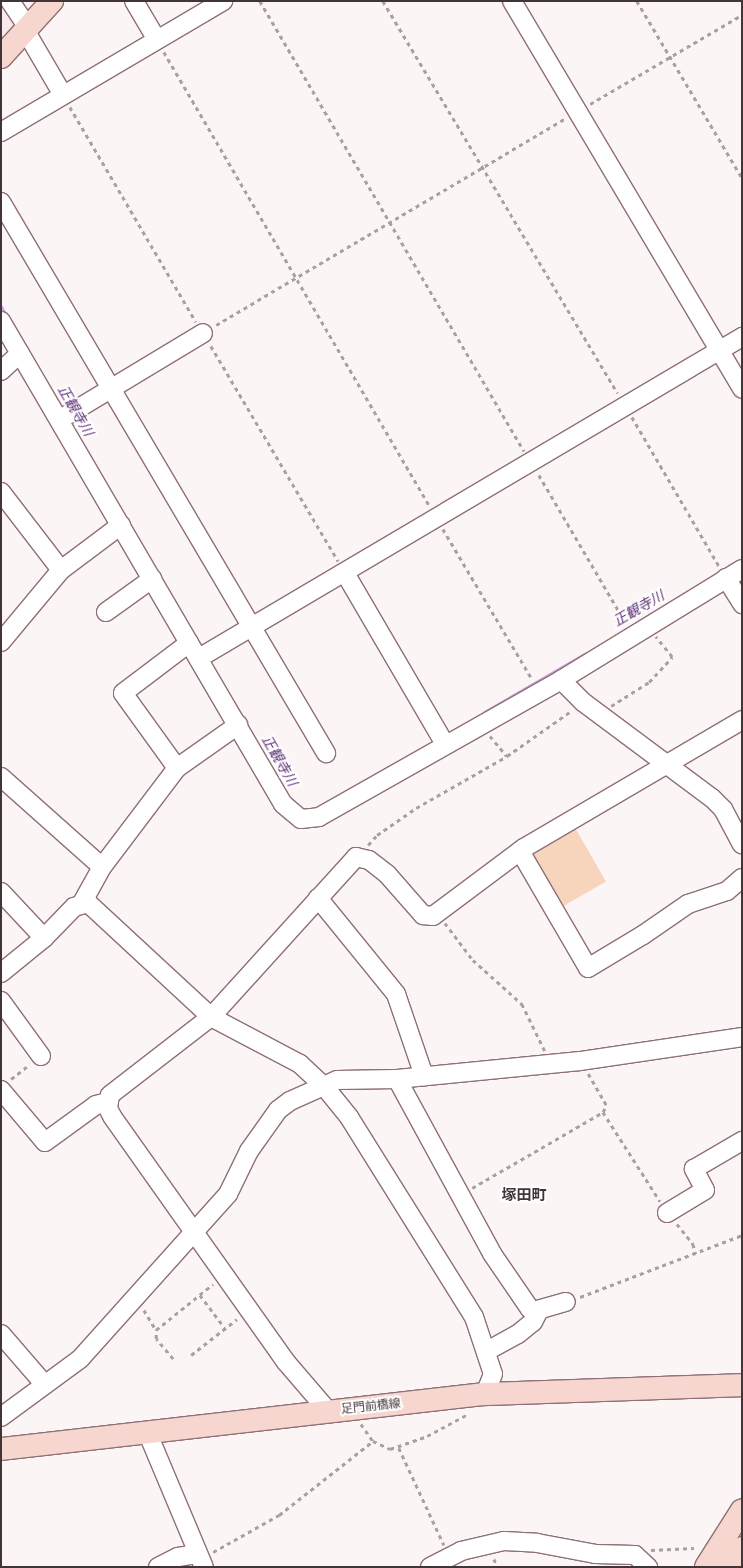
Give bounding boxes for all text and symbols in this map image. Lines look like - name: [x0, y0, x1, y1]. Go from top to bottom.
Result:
- water label: 正観寺川: [54, 383, 96, 439]
- water label: 正観寺川: [611, 588, 667, 630]
- water label: 正観寺川: [258, 733, 300, 789]
- district label: 塚田町: [502, 1187, 546, 1205]
- street label: 足門前橋線: [340, 1397, 402, 1417]

